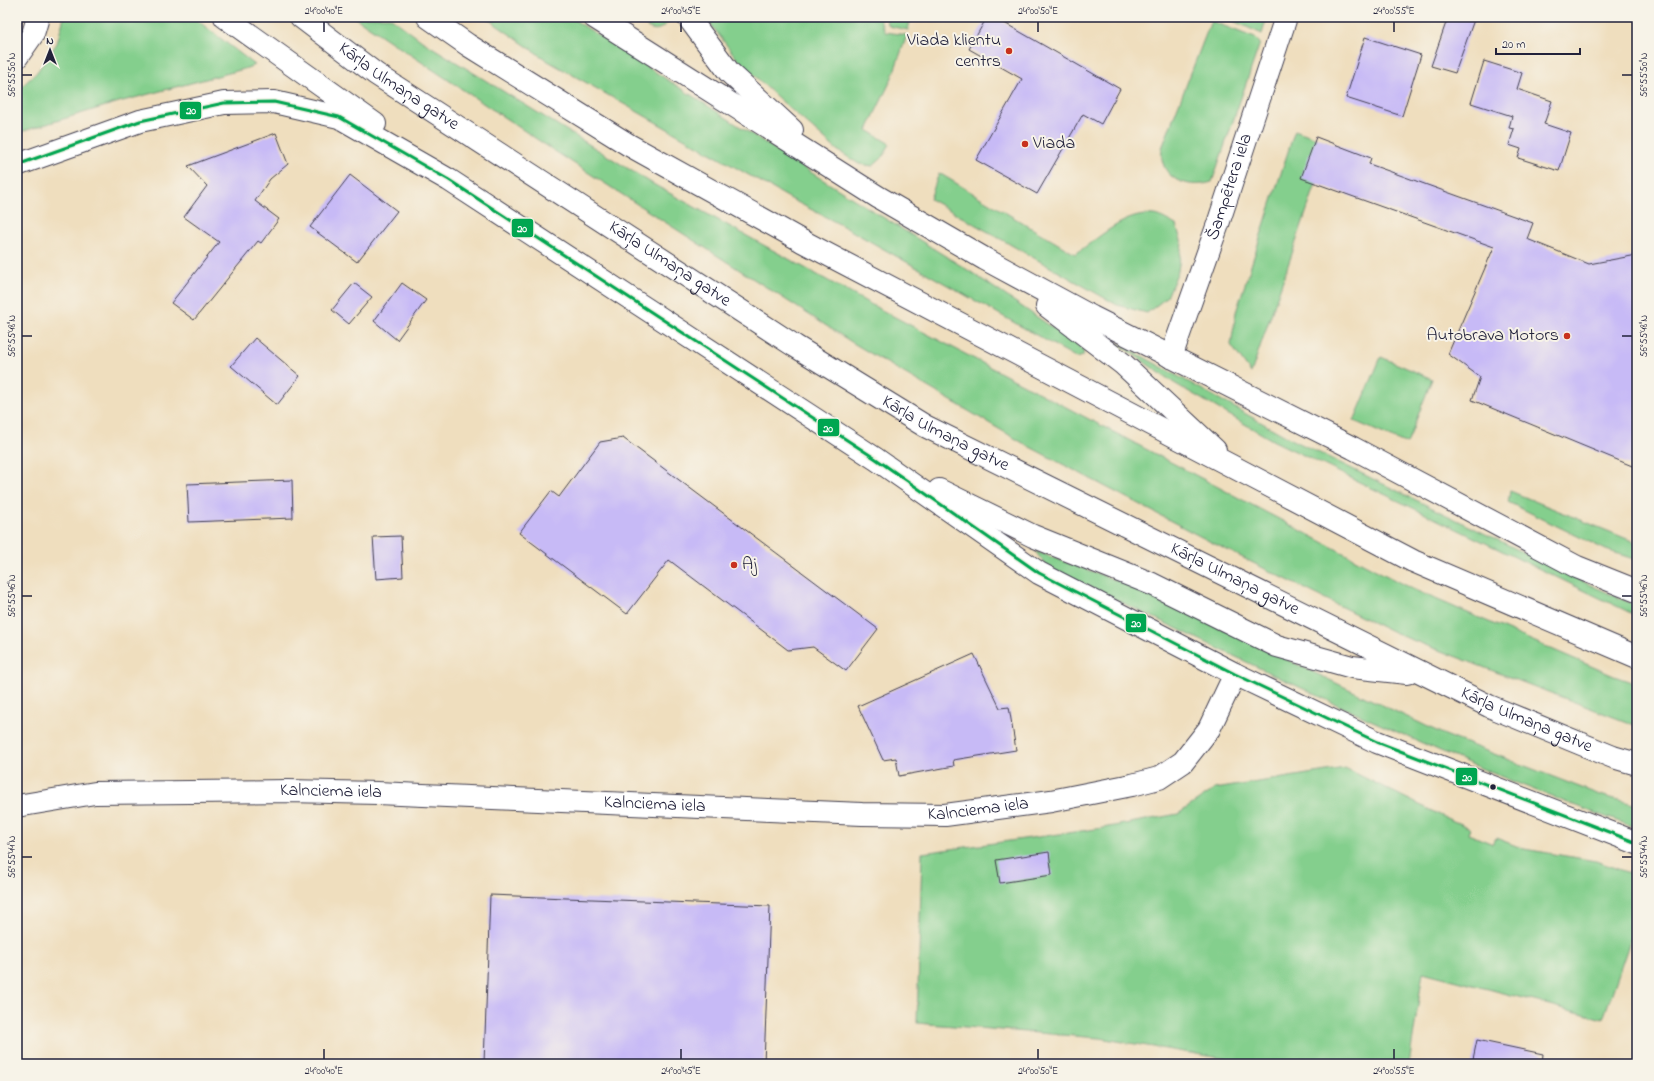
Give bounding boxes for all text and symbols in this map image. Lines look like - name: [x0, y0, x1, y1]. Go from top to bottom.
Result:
- text: 24°00'40"E: [305, 4, 343, 19]
- text: 24°00'45"E: [661, 4, 701, 19]
- text: 24°00'50"E: [1018, 4, 1058, 19]
- text: 24°00'55"E: [1373, 4, 1415, 19]
- place label: Viada klientu centrs: [906, 28, 1001, 75]
- north arrow: [30, 30, 70, 70]
- scale bar: [1496, 30, 1580, 56]
- text: N: [46, 33, 54, 49]
- street label: Kārļa Ulmaņa gatve: [332, 36, 465, 138]
- text: 20 m: [1502, 36, 1525, 54]
- marker: Viada klientu centrs: [1004, 46, 1014, 56]
- text: 56°55'50"N: [5, 53, 20, 97]
- text: 56°55'50"N: [1637, 53, 1652, 97]
- line badge: 20: [179, 101, 202, 120]
- text: 20: [185, 103, 196, 119]
- street label: Šampētera iela: [1200, 130, 1260, 244]
- place label: Viada: [1032, 131, 1075, 157]
- marker: Viada: [1020, 139, 1030, 149]
- street label: Kārļa Ulmaņa gatve: [603, 215, 737, 314]
- line badge: 20: [511, 218, 534, 238]
- text: 20: [516, 221, 527, 237]
- text: 56°55'48"N: [5, 315, 20, 357]
- text: 56°55'48"N: [1637, 315, 1652, 357]
- place label: Autobrava Motors: [1426, 323, 1559, 349]
- marker: Autobrava Motors: [1562, 331, 1572, 341]
- street label: Kārļa Ulmaņa gatve: [876, 389, 1014, 479]
- line badge: 20: [817, 418, 840, 437]
- text: 20: [822, 421, 833, 437]
- street label: Kārļa Ulmaņa gatve: [1165, 537, 1305, 623]
- place label: Aj: [742, 552, 757, 578]
- marker: Aj: [729, 560, 739, 570]
- text: 56°55'46"N: [5, 574, 20, 617]
- text: 56°55'46"N: [1637, 574, 1652, 617]
- line badge: 20: [1125, 613, 1147, 633]
- text: 20: [1130, 616, 1141, 632]
- street label: Kārļa Ulmaņa gatve: [1456, 681, 1597, 760]
- line badge: 20: [1455, 767, 1478, 786]
- text: 20: [1461, 770, 1472, 786]
- street label: Kalnciema iela: [280, 778, 382, 806]
- unlabelled marker: [1488, 782, 1498, 792]
- street label: Kalnciema iela: [603, 790, 706, 820]
- street label: Kalnciema iela: [927, 791, 1030, 828]
- text: 56°55'44"N: [5, 835, 20, 878]
- text: 56°55'44"N: [1637, 835, 1652, 878]
- text: 24°00'40"E: [305, 1064, 343, 1079]
- text: 24°00'45"E: [661, 1064, 701, 1079]
- text: 24°00'50"E: [1018, 1064, 1058, 1079]
- text: 24°00'55"E: [1373, 1064, 1415, 1079]

